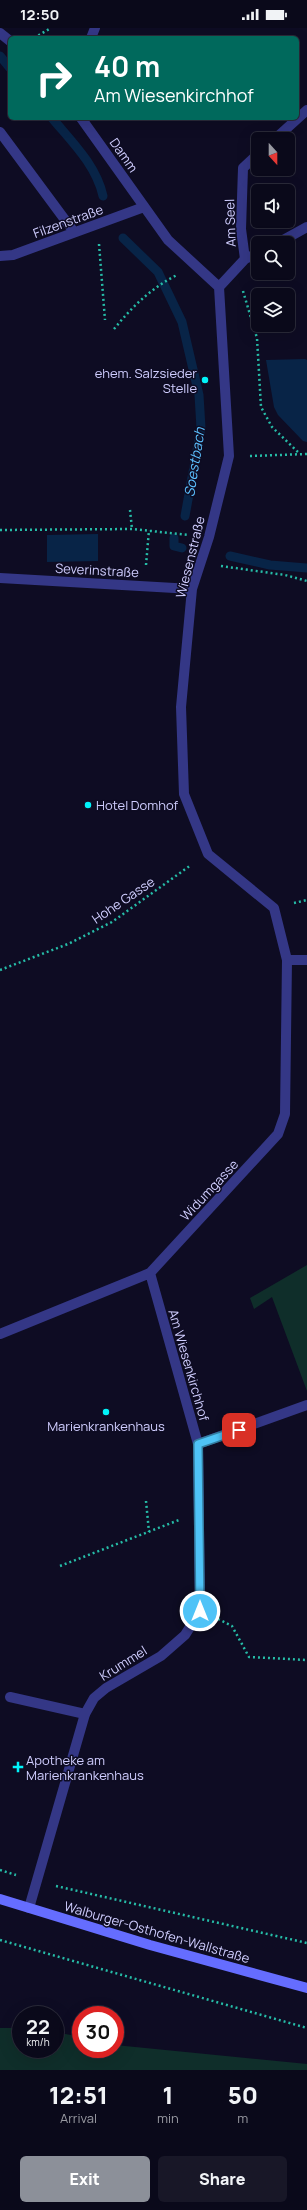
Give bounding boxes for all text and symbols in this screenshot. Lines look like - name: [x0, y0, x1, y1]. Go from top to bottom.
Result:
- text: 12:50: [20, 4, 59, 25]
- text: 40 m: [94, 47, 160, 85]
- icon: right: [28, 52, 80, 104]
- text: Am Wiesenkirchhof: [94, 83, 254, 107]
- north arrow: [251, 132, 295, 176]
- map controls: [251, 132, 295, 332]
- street label: Damm: [106, 134, 142, 176]
- button: sound: [251, 184, 295, 228]
- street label: Am Seel: [220, 199, 240, 247]
- street label: Filzenstraße: [31, 200, 106, 242]
- button: search: [251, 236, 295, 280]
- button: layers: [251, 288, 295, 332]
- place label: ehem. Salzsieder Stelle: [95, 364, 197, 397]
- marker: ehem. Salzsieder Stelle: [200, 375, 210, 385]
- water label: Soestbach: [179, 425, 209, 498]
- street label: Wiesenstraße: [171, 514, 209, 600]
- street label: Severinstraße: [55, 559, 140, 581]
- place label: Hotel Domhof: [96, 796, 179, 814]
- marker: Hotel Domhof: [83, 800, 93, 810]
- street label: Hohe Gasse: [88, 872, 158, 928]
- street label: Widumgasse: [176, 1155, 242, 1225]
- street label: Am Wiesenkirchhof: [164, 1307, 214, 1423]
- marker: Marienkrankenhaus: [101, 1407, 111, 1417]
- pin: [222, 1413, 256, 1447]
- place label: Marienkrankenhaus: [47, 1417, 165, 1435]
- icon: arrive: [228, 1419, 250, 1441]
- position arrow: [179, 1590, 221, 1632]
- street label: Krummel: [96, 1641, 150, 1685]
- place label: Apotheke am Marienkrankenhaus: [26, 1751, 144, 1784]
- marker: Apotheke am Marienkrankenhaus: [13, 1762, 23, 1772]
- street label: Walburger-Osthofen-Wallstraße: [62, 1897, 252, 1967]
- speed limit sign: 30: [72, 2006, 124, 2058]
- text: 22: [26, 2013, 50, 2040]
- text: km/h: [26, 2035, 50, 2049]
- text: 12:51: [49, 2078, 108, 2111]
- text: 1: [162, 2078, 173, 2111]
- text: 50: [228, 2078, 258, 2111]
- text: Arrival: [60, 2109, 97, 2127]
- text: min: [157, 2109, 179, 2127]
- text: m: [237, 2109, 248, 2127]
- button: Exit: [20, 2156, 150, 2202]
- button: Share: [158, 2156, 287, 2202]

